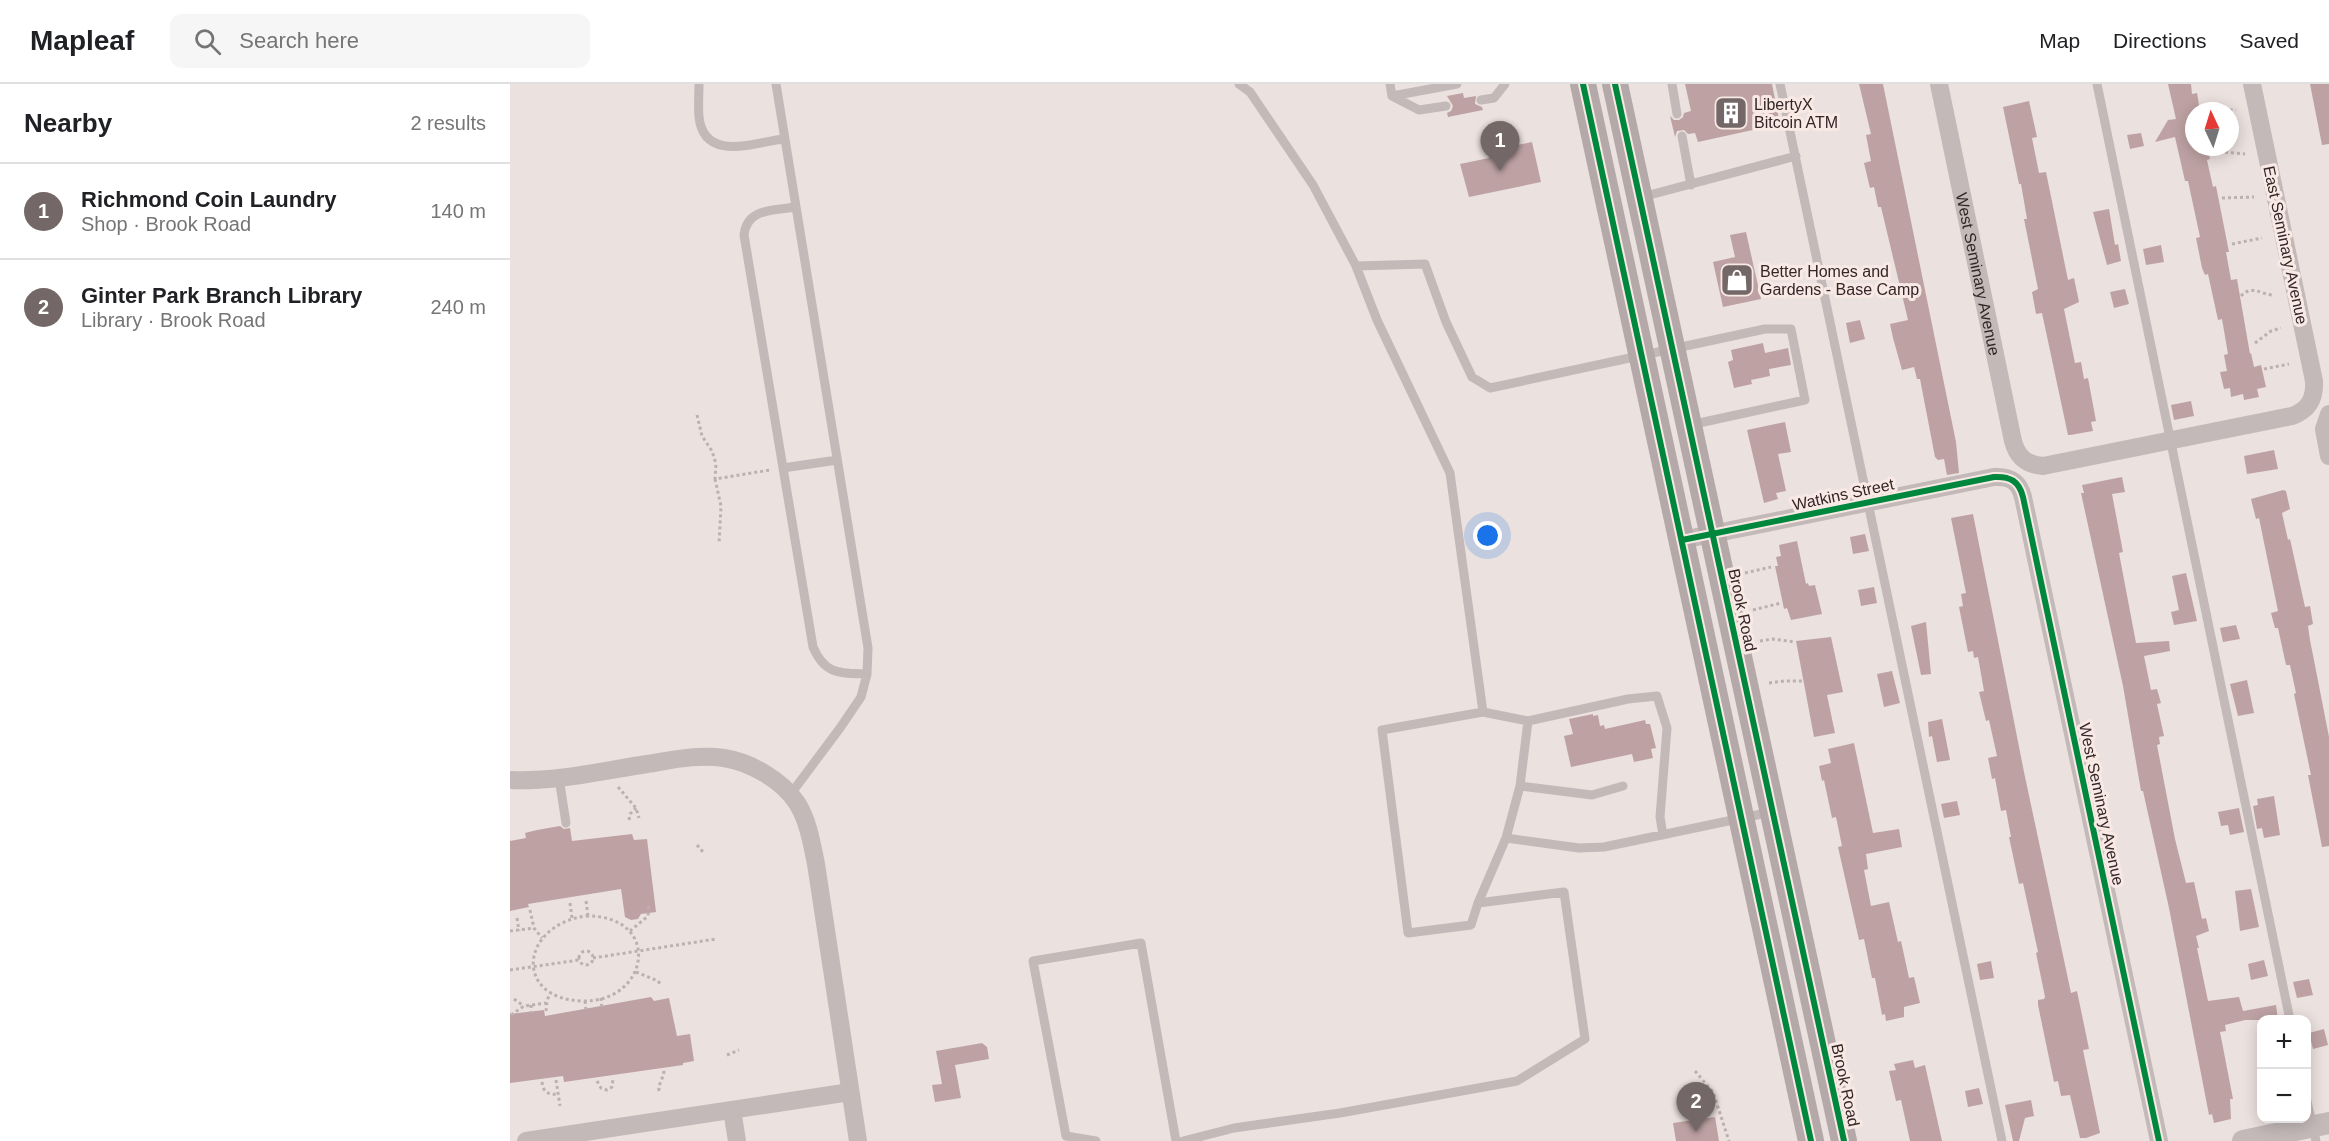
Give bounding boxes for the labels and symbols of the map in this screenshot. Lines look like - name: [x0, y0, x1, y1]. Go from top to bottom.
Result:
- building icon: LibertyX Bitcoin ATM: [1713, 95, 1749, 131]
- place label: LibertyX Bitcoin ATM: [1754, 96, 1838, 131]
- north arrow: [2185, 102, 2239, 156]
- pin: 1: [1480, 122, 1520, 171]
- street label: East Seminary Avenue: [2260, 164, 2311, 326]
- street label: West Seminary Avenue: [1953, 191, 2003, 357]
- shop icon: Better Homes and Gardens - Base Camp: [1719, 262, 1755, 298]
- place label: Better Homes and Gardens - Base Camp: [1760, 263, 1919, 298]
- street label: Watkins Street: [1791, 475, 1896, 514]
- your location: [1473, 521, 1502, 550]
- street label: Brook Road: [1725, 567, 1760, 653]
- street label: West Seminary Avenue: [2076, 721, 2127, 887]
- street label: Brook Road: [1828, 1042, 1863, 1128]
- pin: 2: [1676, 1082, 1716, 1132]

